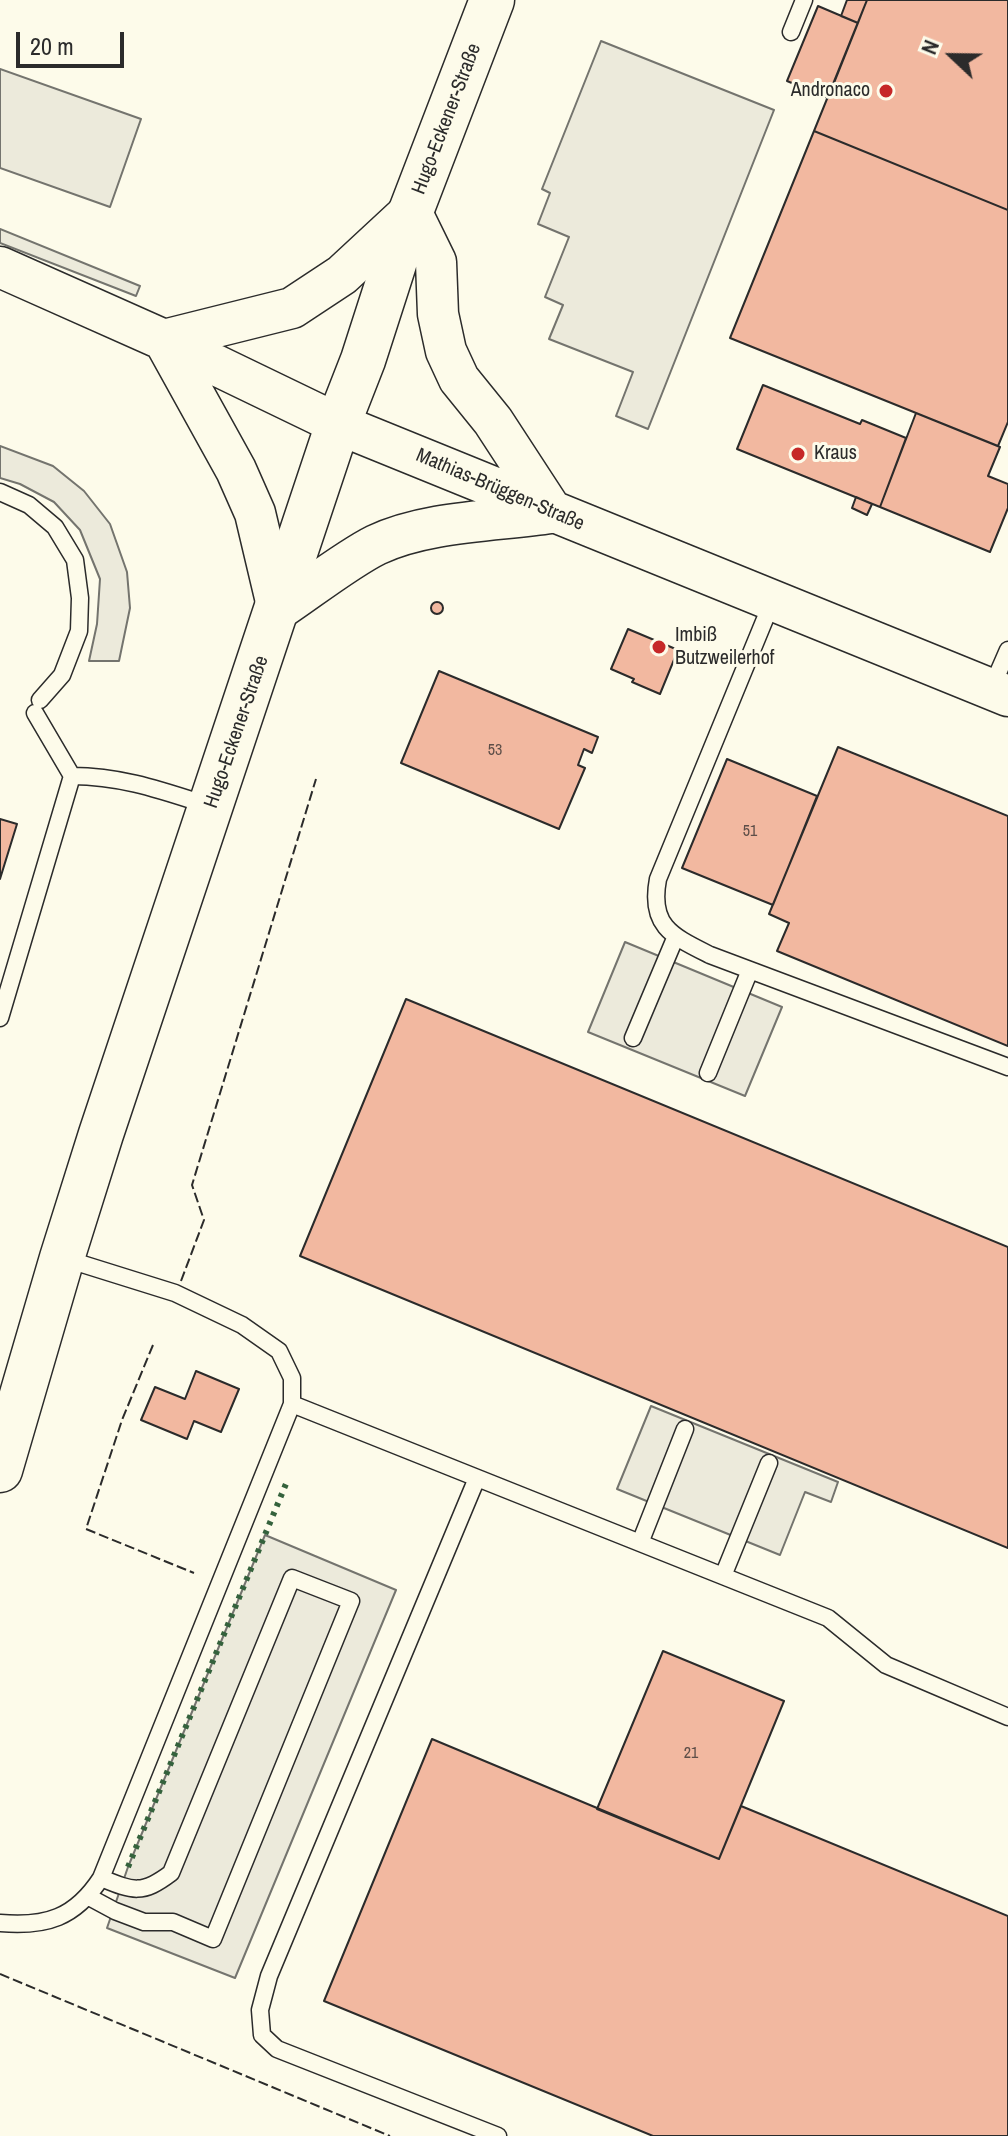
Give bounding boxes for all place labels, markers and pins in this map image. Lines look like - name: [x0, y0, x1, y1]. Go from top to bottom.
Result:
- place label: Andronaco: [791, 79, 870, 103]
- marker: Andronaco: [877, 82, 895, 100]
- place label: Kraus: [814, 442, 857, 466]
- marker: Kraus: [789, 445, 807, 463]
- place label: Imbiß Butzweilerhof: [675, 624, 774, 671]
- marker: Imbiß Butzweilerhof: [650, 638, 668, 656]

